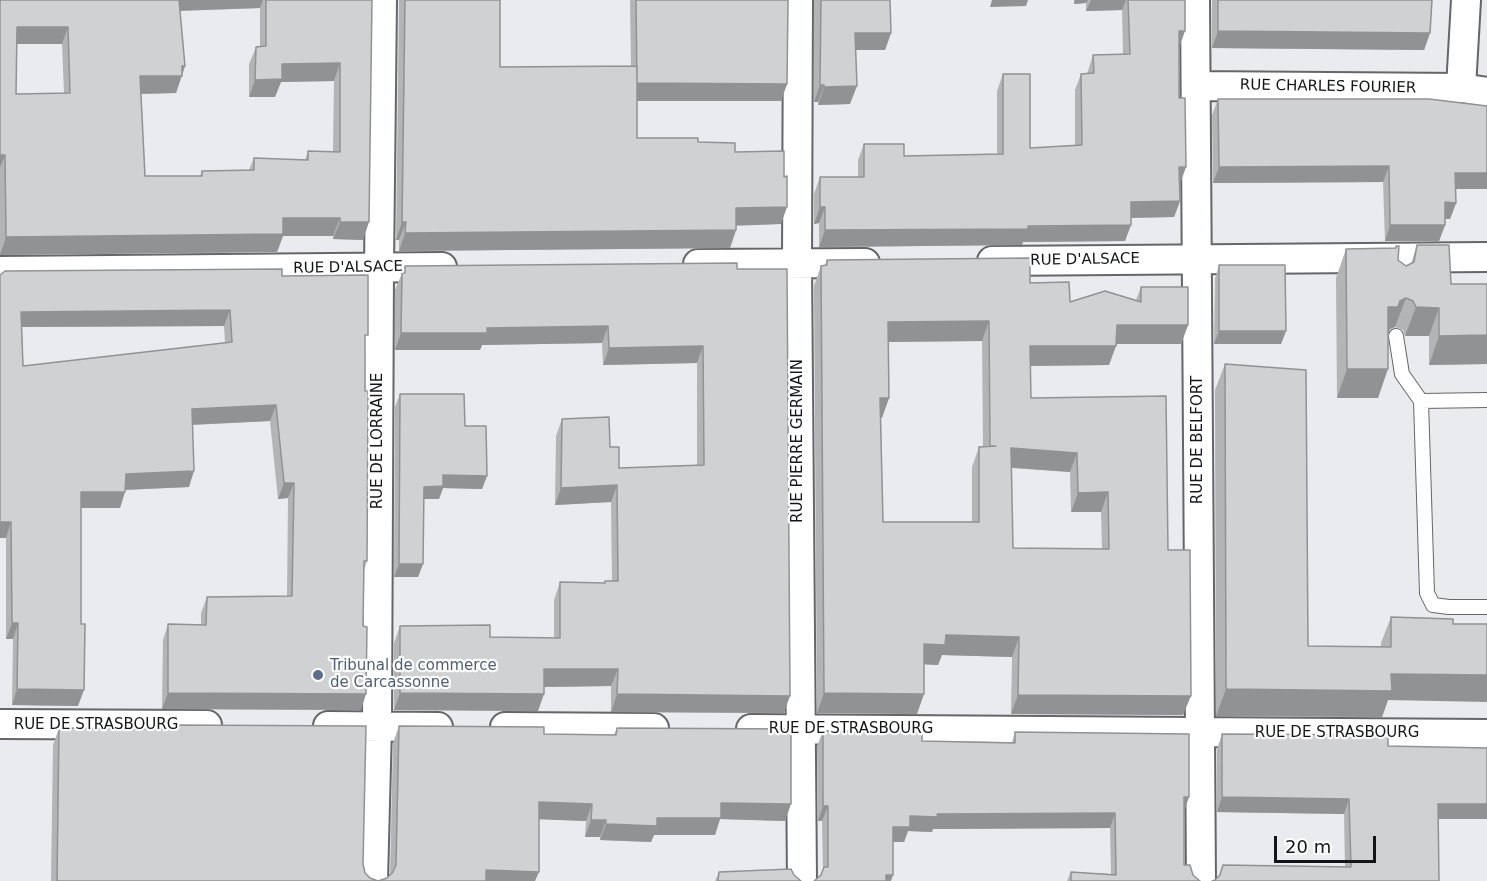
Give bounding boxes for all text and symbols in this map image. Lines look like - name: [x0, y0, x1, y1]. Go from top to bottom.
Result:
- street label: RUE CHARLES FOURIER: [1240, 76, 1416, 98]
- street label: RUE D'ALSACE: [1030, 250, 1140, 270]
- street label: RUE D'ALSACE: [293, 258, 403, 278]
- street label: RUE PIERRE GERMAIN: [789, 359, 807, 523]
- street label: RUE DE LORRAINE: [369, 373, 387, 509]
- street label: RUE DE BELFORT: [1189, 376, 1207, 504]
- place label: Tribunal de commerce de Carcassonne: [330, 657, 497, 692]
- marker: Tribunal de commerce de Carcassonne: [311, 668, 325, 682]
- street label: RUE DE STRASBOURG: [14, 716, 178, 734]
- street label: RUE DE STRASBOURG: [769, 720, 933, 738]
- street label: RUE DE STRASBOURG: [1255, 724, 1419, 742]
- scale bar: [1277, 824, 1379, 862]
- text: 20 m: [1285, 836, 1331, 857]

